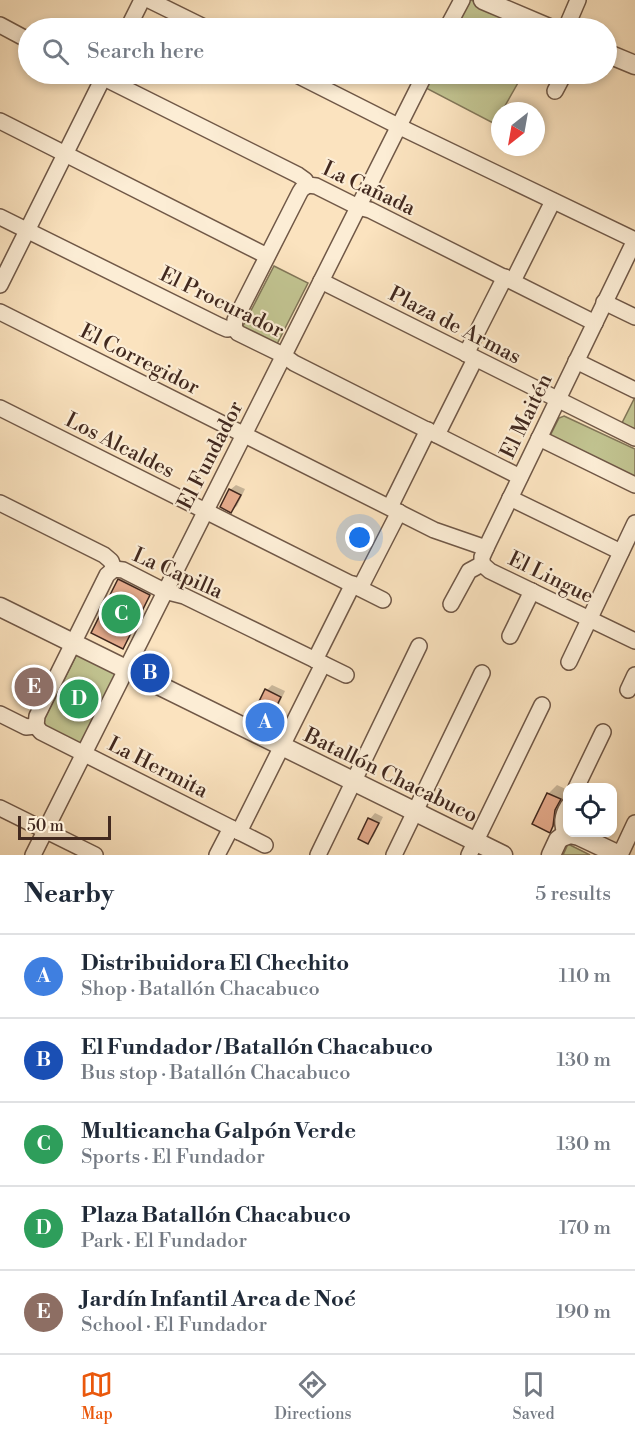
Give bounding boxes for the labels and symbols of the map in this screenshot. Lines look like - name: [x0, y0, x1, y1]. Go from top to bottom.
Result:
- north arrow: [491, 102, 545, 156]
- street label: La Cañada: [318, 156, 420, 222]
- street label: El Procurador: [155, 262, 288, 344]
- street label: Plaza de Armas: [384, 281, 525, 370]
- street label: El Corregidor: [75, 319, 204, 401]
- street label: El Maitén: [495, 369, 559, 463]
- street label: El Fundador: [172, 397, 249, 514]
- street label: Los Alcaldes: [61, 407, 178, 484]
- your location: [345, 523, 374, 552]
- street label: La Capilla: [128, 543, 227, 605]
- street label: El Lingue: [504, 546, 598, 610]
- pin: C: [102, 592, 140, 636]
- pin: B: [130, 650, 170, 696]
- pin: E: [15, 664, 54, 710]
- pin: D: [60, 676, 98, 722]
- pin: A: [246, 700, 284, 744]
- street label: Batallón Chacabuco: [299, 722, 482, 829]
- street label: La Hermita: [103, 732, 212, 804]
- scale bar: [18, 813, 111, 840]

